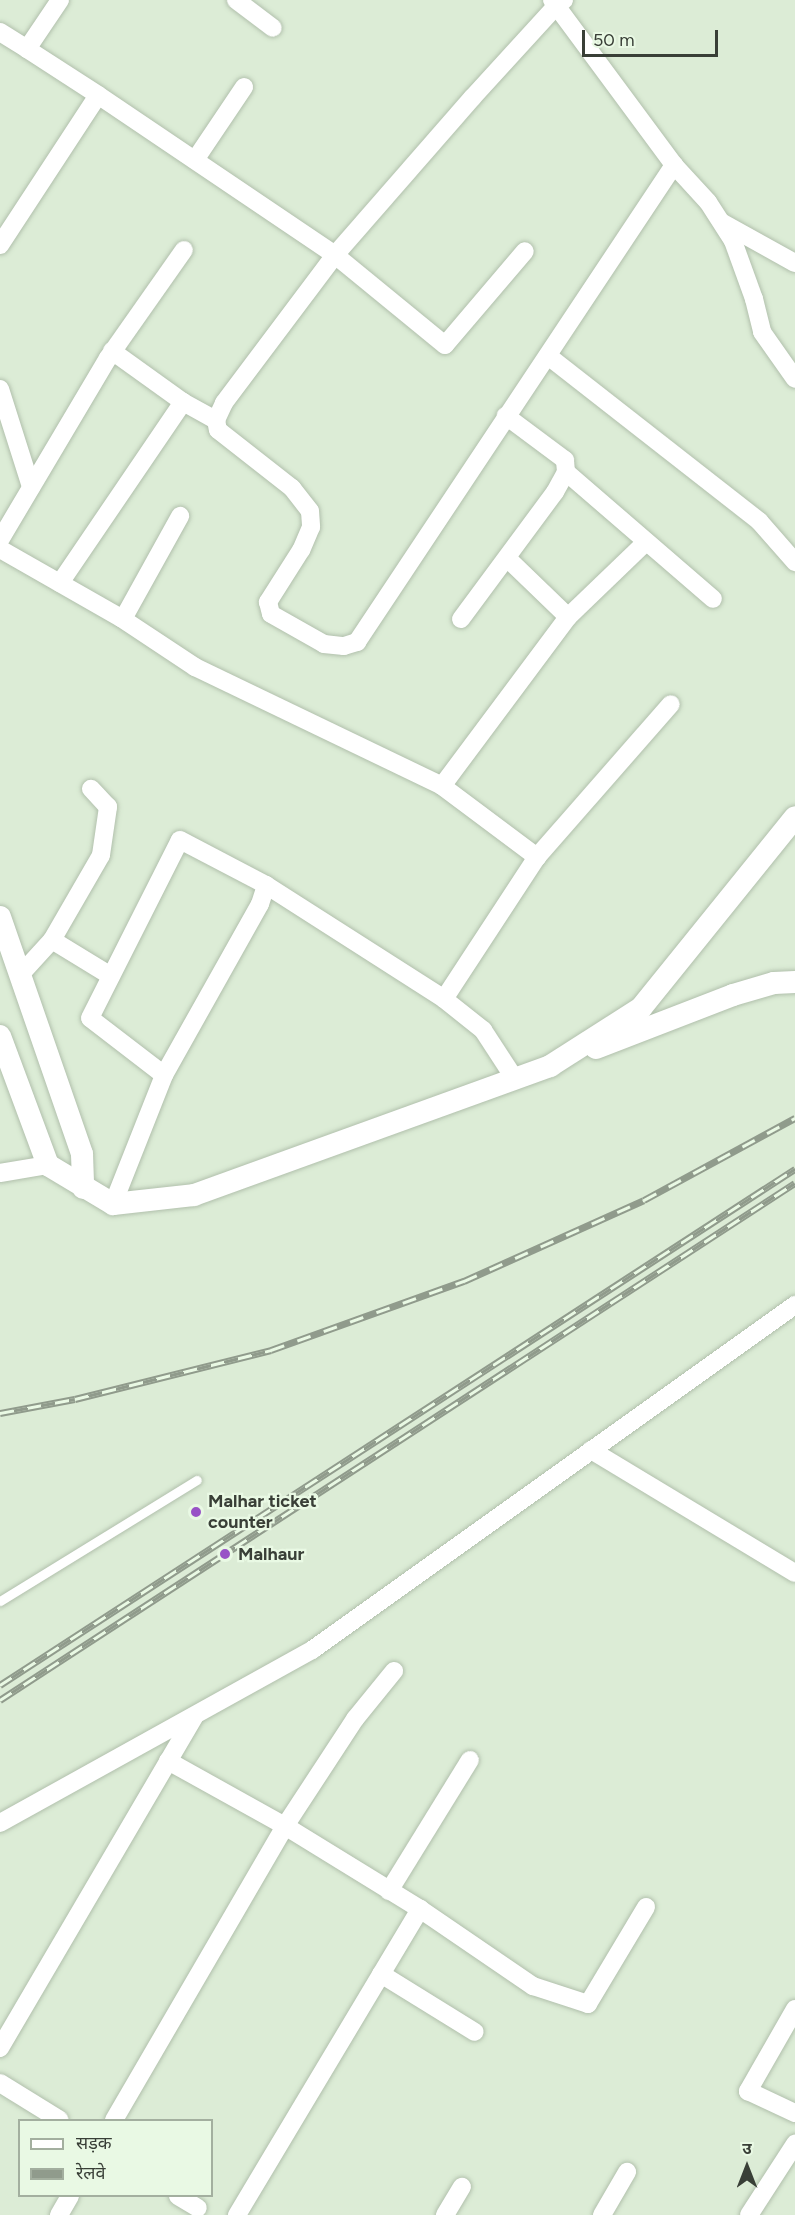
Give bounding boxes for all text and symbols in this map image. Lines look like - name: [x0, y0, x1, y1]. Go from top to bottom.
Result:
- scale bar: [585, 18, 722, 56]
- text: 50 m: [593, 29, 635, 51]
- place label: Malhar ticket counter: [208, 1491, 317, 1534]
- marker: Malhar ticket counter: [189, 1505, 203, 1519]
- place label: Malhaur: [238, 1543, 304, 1565]
- marker: Malhaur: [216, 1545, 234, 1563]
- legend: [18, 2119, 213, 2197]
- text: सड़क: [76, 2132, 112, 2154]
- north arrow: [717, 2137, 777, 2197]
- text: उ: [742, 2139, 752, 2158]
- text: रेलवे: [76, 2162, 106, 2184]

